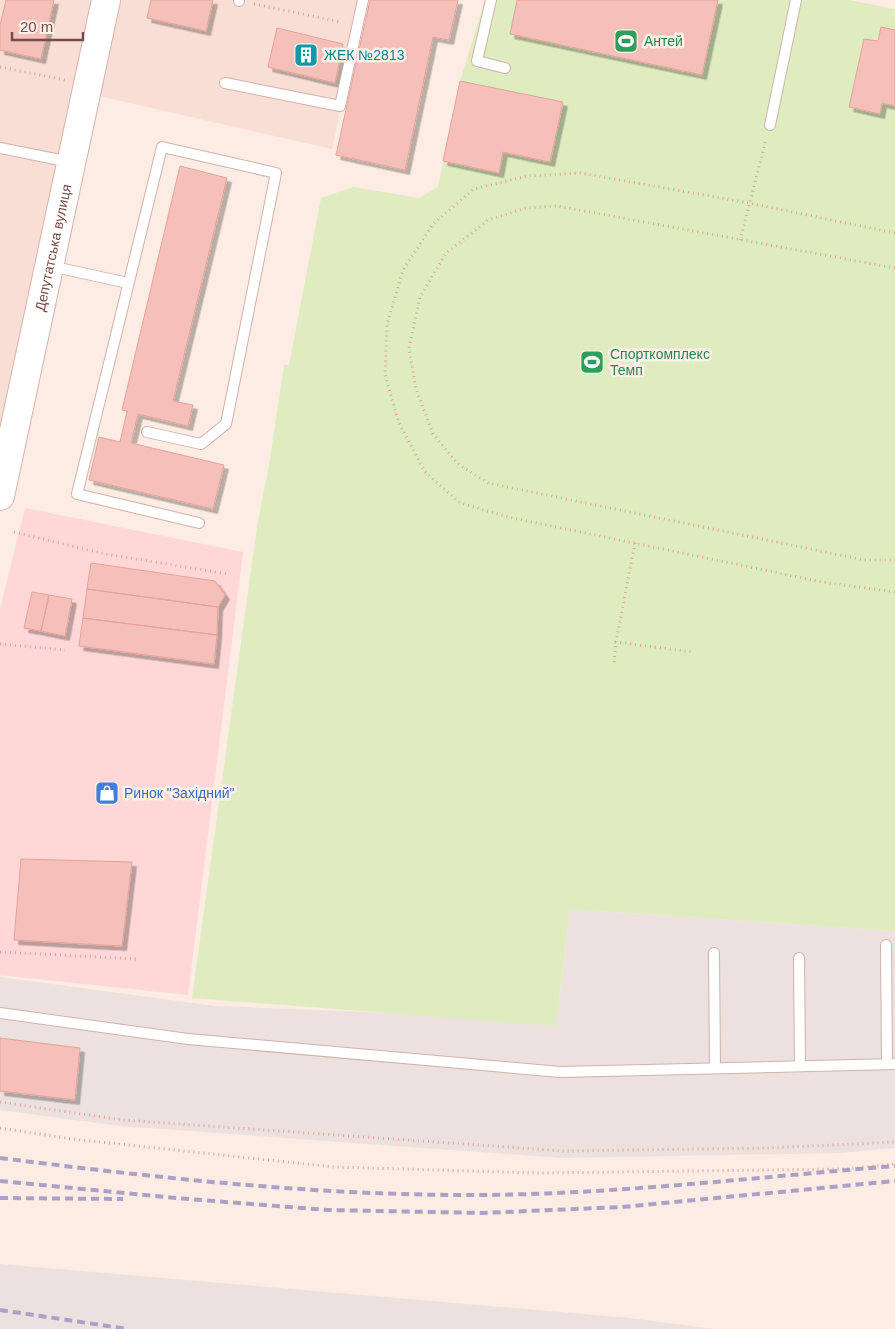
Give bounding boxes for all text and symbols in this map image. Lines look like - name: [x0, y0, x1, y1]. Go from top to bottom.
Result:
- scale bar: [12, 10, 84, 42]
- text: 20 m: [20, 18, 53, 35]
- sports icon: Антей: [613, 28, 639, 54]
- place label: Антей: [644, 33, 683, 49]
- building icon: ЖЕК №2813: [293, 42, 319, 68]
- place label: ЖЕК №2813: [324, 47, 405, 63]
- street label: Депутатська вулиця: [32, 182, 74, 313]
- place label: Спорткомплекс Темп: [610, 346, 710, 378]
- sports icon: Спорткомплекс Темп: [579, 349, 605, 375]
- shop icon: Ринок "Західний": [94, 780, 120, 806]
- place label: Ринок "Західний": [124, 785, 235, 801]

